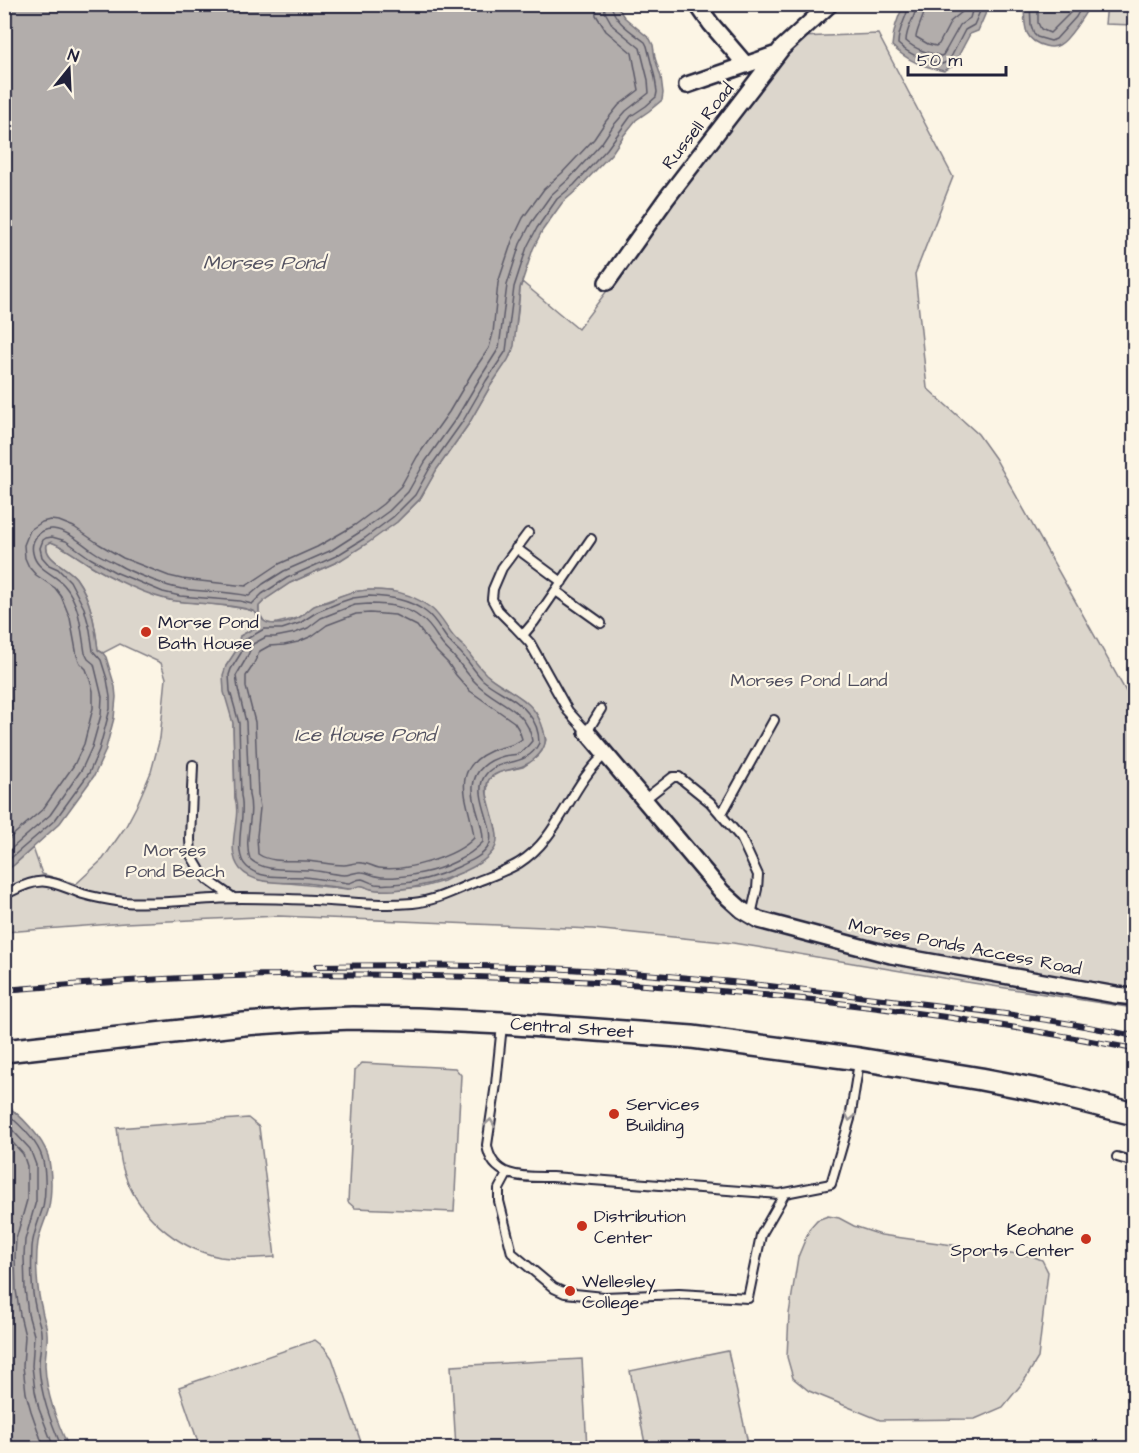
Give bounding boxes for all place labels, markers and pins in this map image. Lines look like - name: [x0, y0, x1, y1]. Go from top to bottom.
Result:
- place label: Morse Pond Bath House: [158, 610, 259, 656]
- marker: Morse Pond Bath House: [139, 625, 153, 639]
- place label: Services Building: [626, 1092, 699, 1139]
- marker: Services Building: [607, 1107, 621, 1121]
- place label: Distribution Center: [594, 1204, 686, 1250]
- place label: Keohane Sports Center: [950, 1217, 1074, 1263]
- marker: Distribution Center: [575, 1219, 589, 1233]
- marker: Keohane Sports Center: [1079, 1232, 1093, 1246]
- place label: Wellesley College: [582, 1269, 656, 1316]
- marker: Wellesley College: [563, 1284, 577, 1298]

